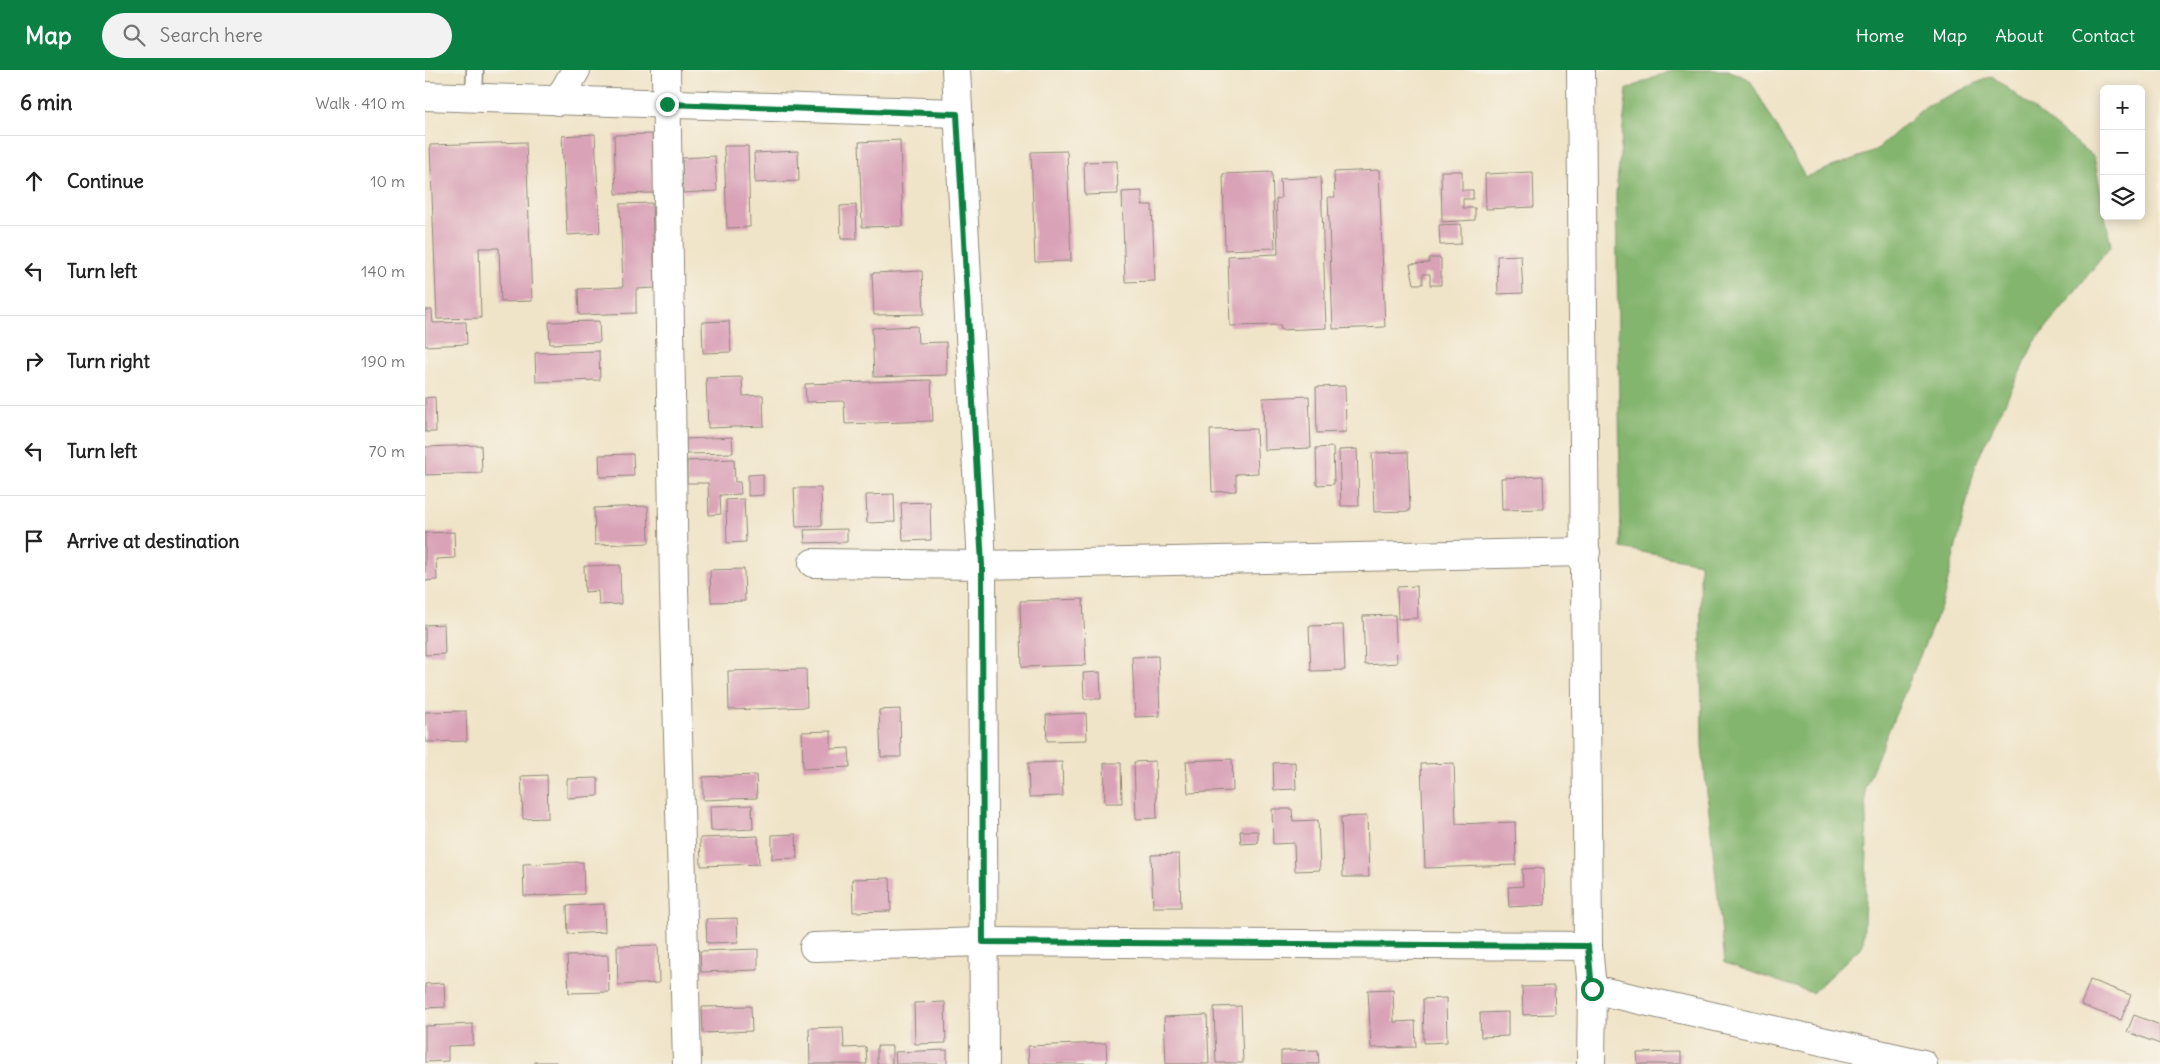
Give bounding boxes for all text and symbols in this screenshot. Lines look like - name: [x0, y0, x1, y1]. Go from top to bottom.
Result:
- search box: [102, 13, 452, 58]
- text: Map: [25, 20, 72, 50]
- icon: search: [120, 21, 148, 49]
- text: Search here: [160, 23, 263, 47]
- text: Home: [1856, 24, 1904, 47]
- text: Map: [1932, 24, 1967, 47]
- text: About: [1995, 24, 2043, 47]
- text: Contact: [2071, 24, 2135, 47]
- map controls: [2100, 85, 2145, 220]
- button: +: [2100, 85, 2145, 130]
- text: 6 min: [20, 89, 72, 116]
- text: Walk · 410 m: [315, 93, 405, 113]
- route end: [656, 93, 679, 116]
- button: −: [2100, 130, 2145, 175]
- icon: ahead: [20, 167, 48, 195]
- text: Continue: [67, 169, 144, 193]
- text: 10 m: [370, 171, 405, 191]
- button: layers: [2100, 175, 2145, 220]
- icon: left: [20, 257, 48, 285]
- text: Turn left: [67, 259, 137, 283]
- text: 140 m: [361, 261, 405, 281]
- icon: right: [20, 347, 48, 375]
- text: Turn right: [67, 349, 150, 373]
- text: 190 m: [361, 351, 405, 371]
- icon: left: [20, 437, 48, 465]
- text: Turn left: [67, 439, 137, 463]
- text: 70 m: [369, 441, 405, 461]
- icon: arrive: [20, 527, 48, 555]
- text: Arrive at destination: [67, 529, 240, 553]
- route start: [1581, 978, 1604, 1001]

